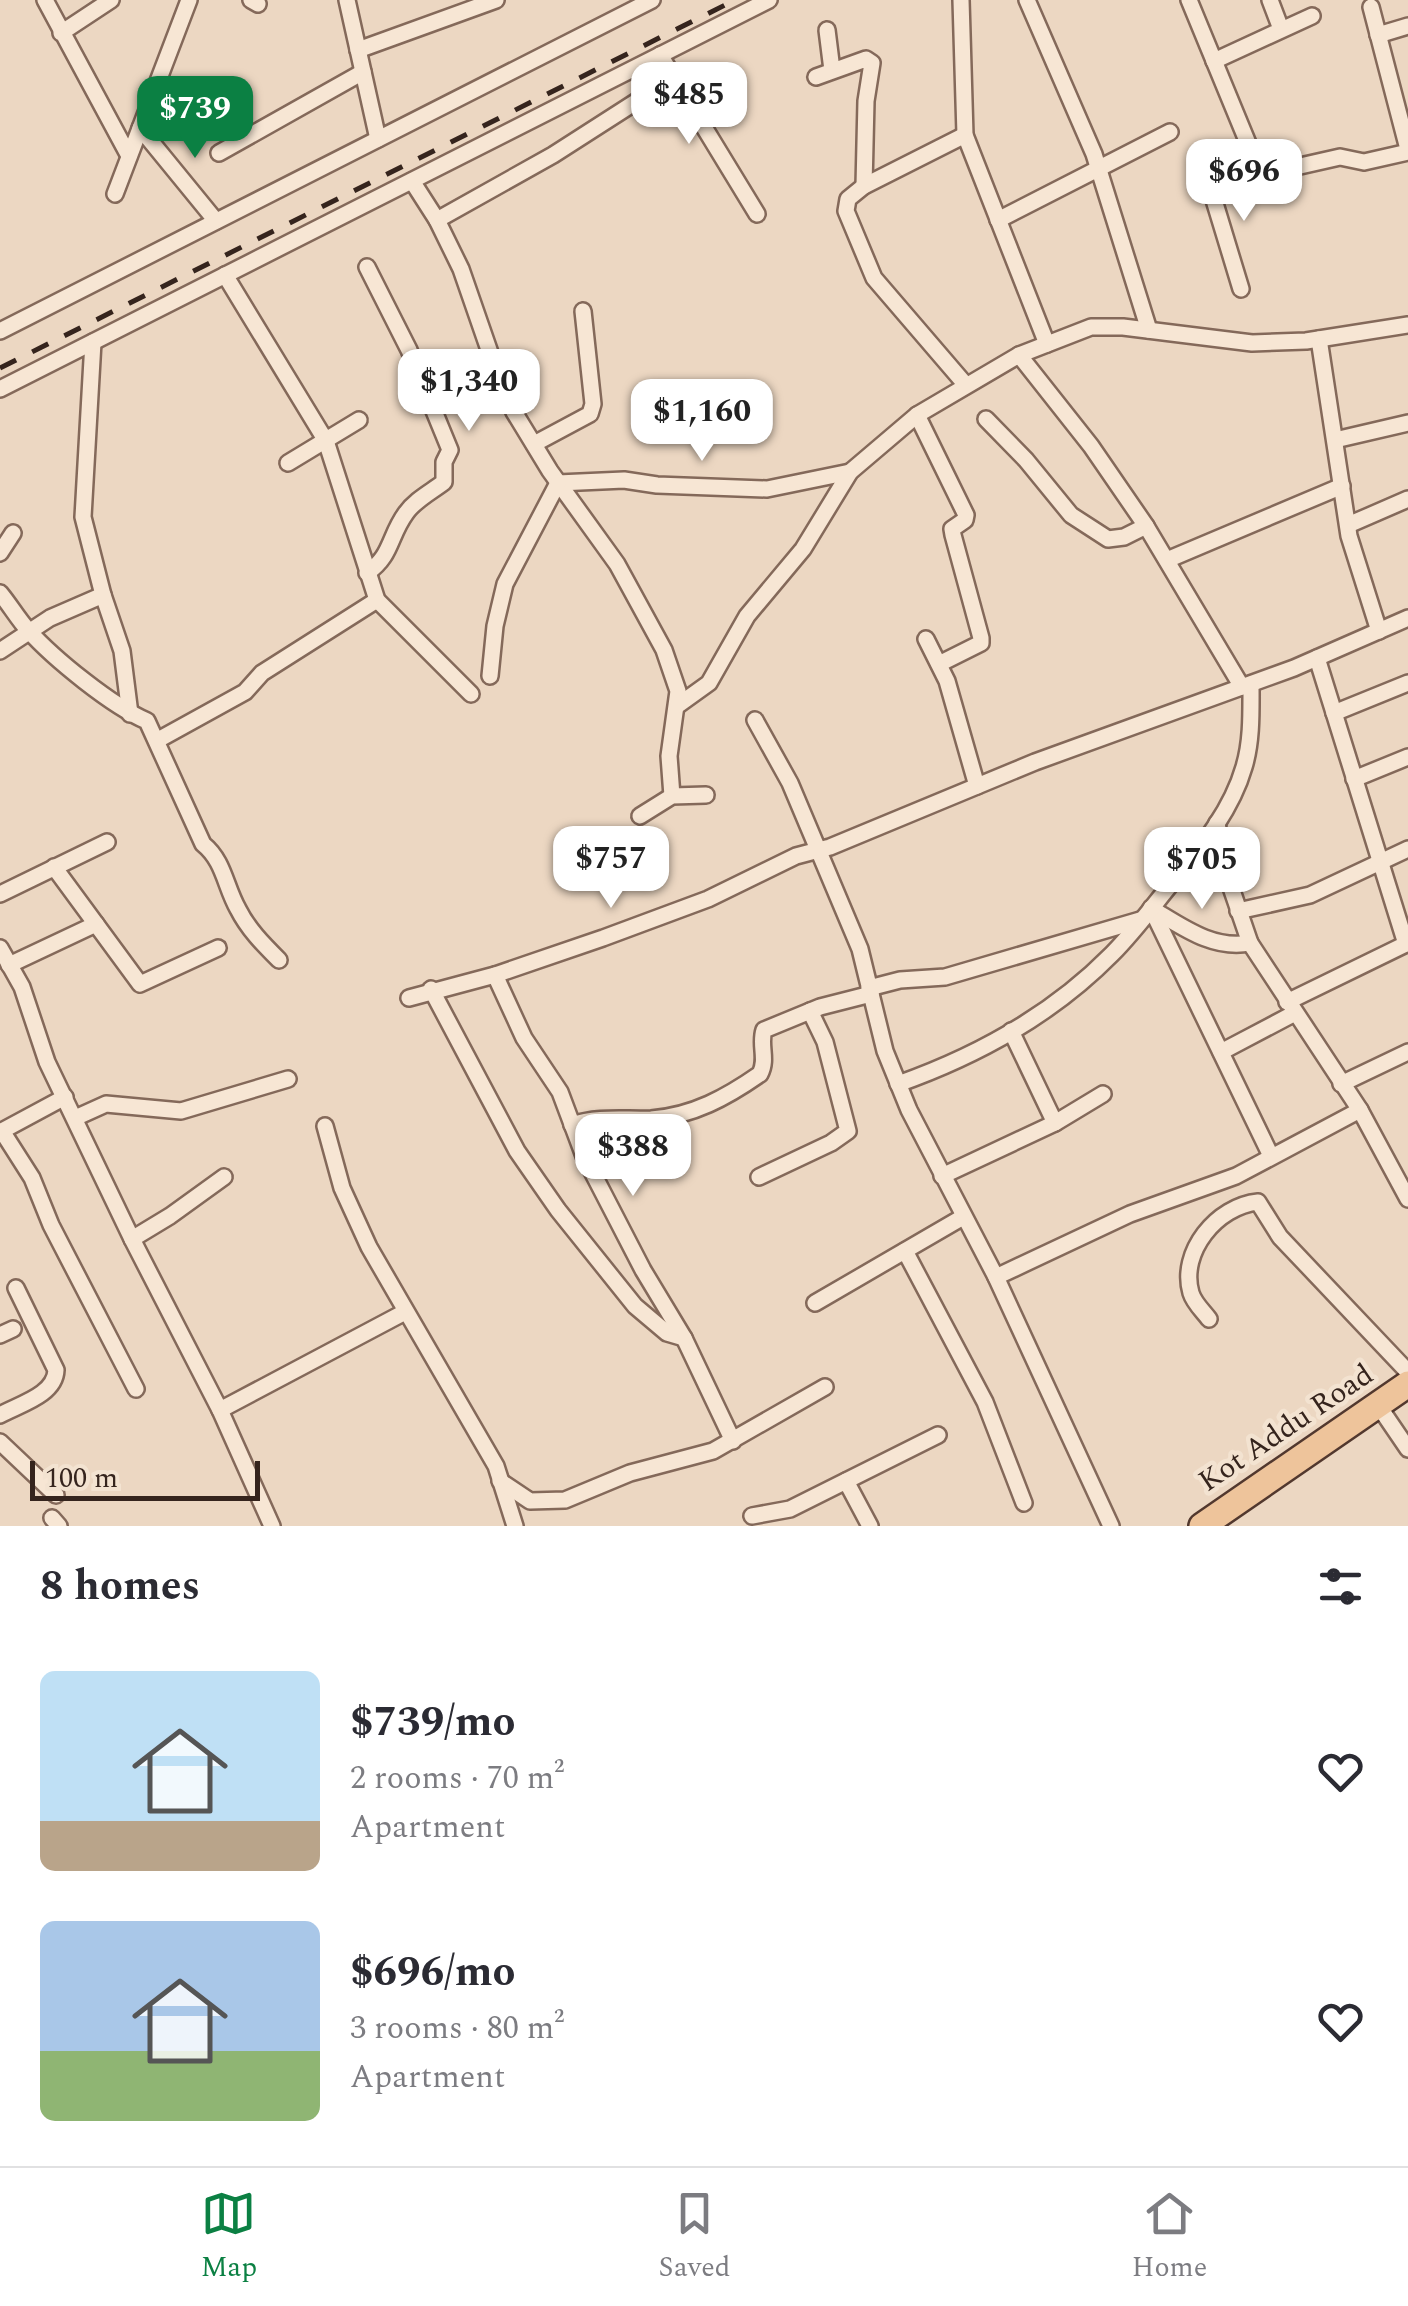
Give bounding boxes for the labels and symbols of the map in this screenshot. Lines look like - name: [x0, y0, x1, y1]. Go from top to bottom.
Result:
- pin: $485: [630, 62, 748, 147]
- pin: $739: [136, 76, 254, 161]
- pin: $696: [1185, 139, 1303, 224]
- pin: $1,340: [388, 349, 550, 434]
- pin: $1,160: [621, 379, 783, 464]
- pin: $757: [552, 826, 670, 911]
- pin: $705: [1143, 827, 1261, 912]
- pin: $388: [574, 1114, 692, 1199]
- street label: Kot Addu Road: [1189, 1352, 1383, 1504]
- scale bar: [30, 1456, 260, 1500]

